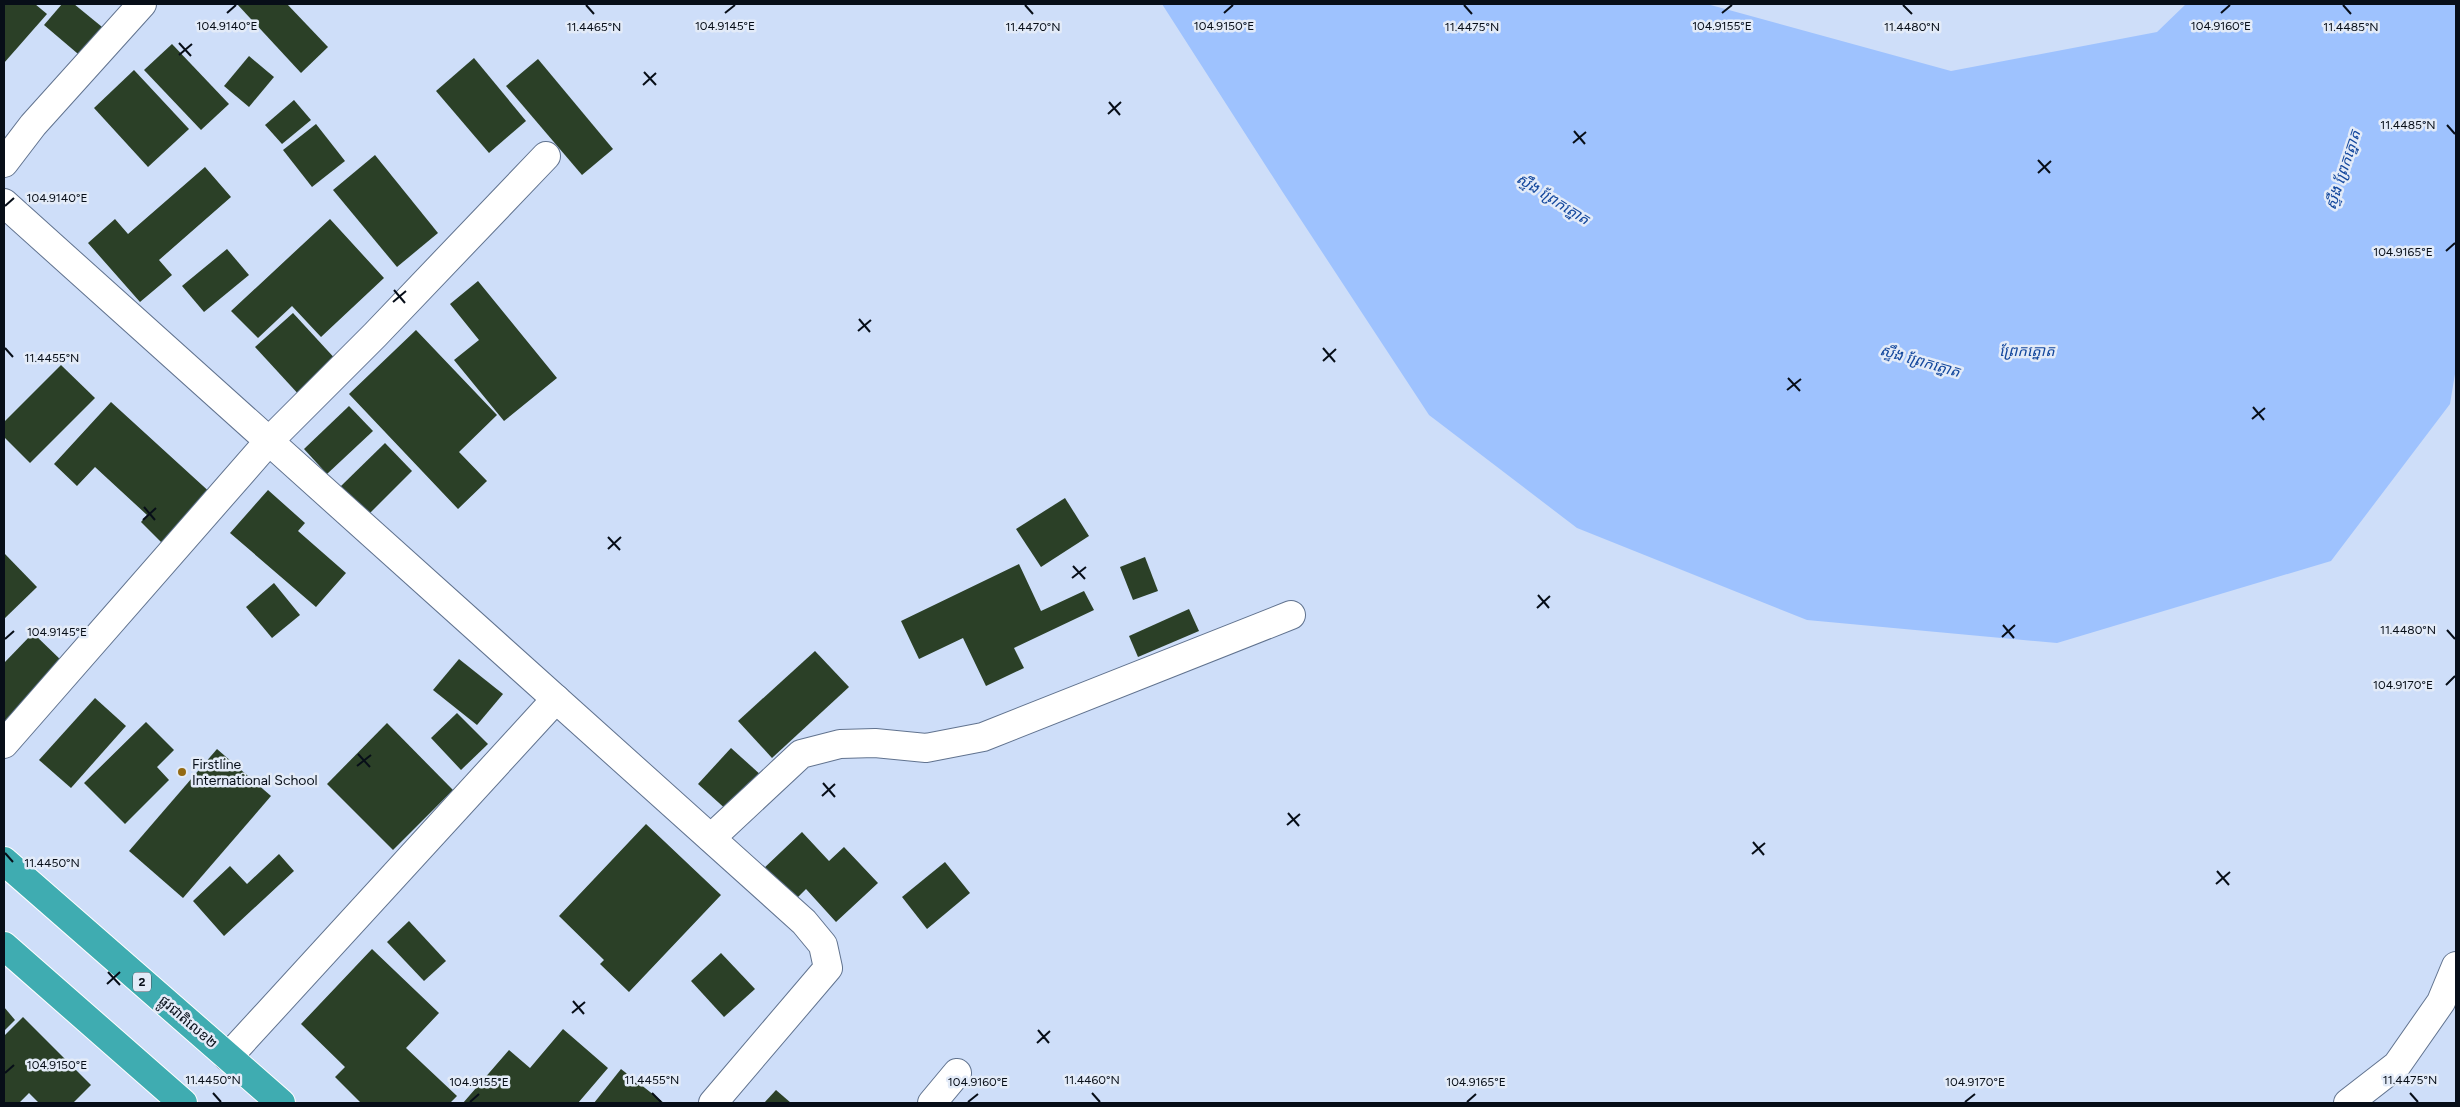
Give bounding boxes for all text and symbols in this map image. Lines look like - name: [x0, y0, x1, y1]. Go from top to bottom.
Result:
- text: 104.9140°E: [196, 19, 258, 33]
- text: 104.9145°E: [695, 19, 755, 33]
- text: 104.9150°E: [1194, 19, 1254, 33]
- text: 104.9155°E: [1692, 19, 1752, 33]
- text: 104.9160°E: [2191, 19, 2251, 33]
- text: 11.4465°N: [567, 20, 621, 34]
- text: 11.4470°N: [1005, 20, 1061, 34]
- text: 11.4475°N: [1445, 20, 1499, 34]
- text: 11.4480°N: [1884, 20, 1940, 34]
- text: 11.4485°N: [2323, 20, 2379, 34]
- text: 11.4485°N: [2380, 118, 2436, 132]
- water label: ស្ទឹង ព្រែកត្នោត: [2322, 127, 2365, 212]
- water label: ស្ទឹង ព្រែកត្នោត: [1513, 170, 1594, 230]
- text: 104.9140°E: [26, 191, 88, 205]
- text: 104.9165°E: [2373, 245, 2433, 259]
- water label: ស្ទឹង ព្រែកត្នោត: [1878, 341, 1964, 382]
- water label: ព្រែកត្នោត: [1999, 342, 2056, 360]
- text: 11.4455°N: [25, 351, 79, 365]
- text: 11.4480°N: [2380, 623, 2436, 637]
- text: 104.9145°E: [27, 625, 87, 639]
- text: 104.9170°E: [2373, 678, 2433, 692]
- place label: Firstline International School: [192, 756, 318, 789]
- marker: Firstline International School: [176, 766, 188, 778]
- text: 11.4450°N: [24, 856, 80, 870]
- road number: 2: [133, 972, 151, 992]
- street label: ផ្លូវជាតិលេខ២: [153, 992, 221, 1054]
- text: 104.9150°E: [27, 1058, 87, 1072]
- text: 11.4450°N: [185, 1073, 241, 1087]
- text: 11.4455°N: [625, 1073, 679, 1087]
- text: 11.4460°N: [1064, 1073, 1120, 1087]
- text: 11.4475°N: [2383, 1073, 2437, 1087]
- text: 104.9155°E: [449, 1075, 509, 1089]
- text: 104.9160°E: [948, 1075, 1008, 1089]
- text: 104.9165°E: [1446, 1075, 1506, 1089]
- text: 104.9170°E: [1945, 1075, 2005, 1089]

